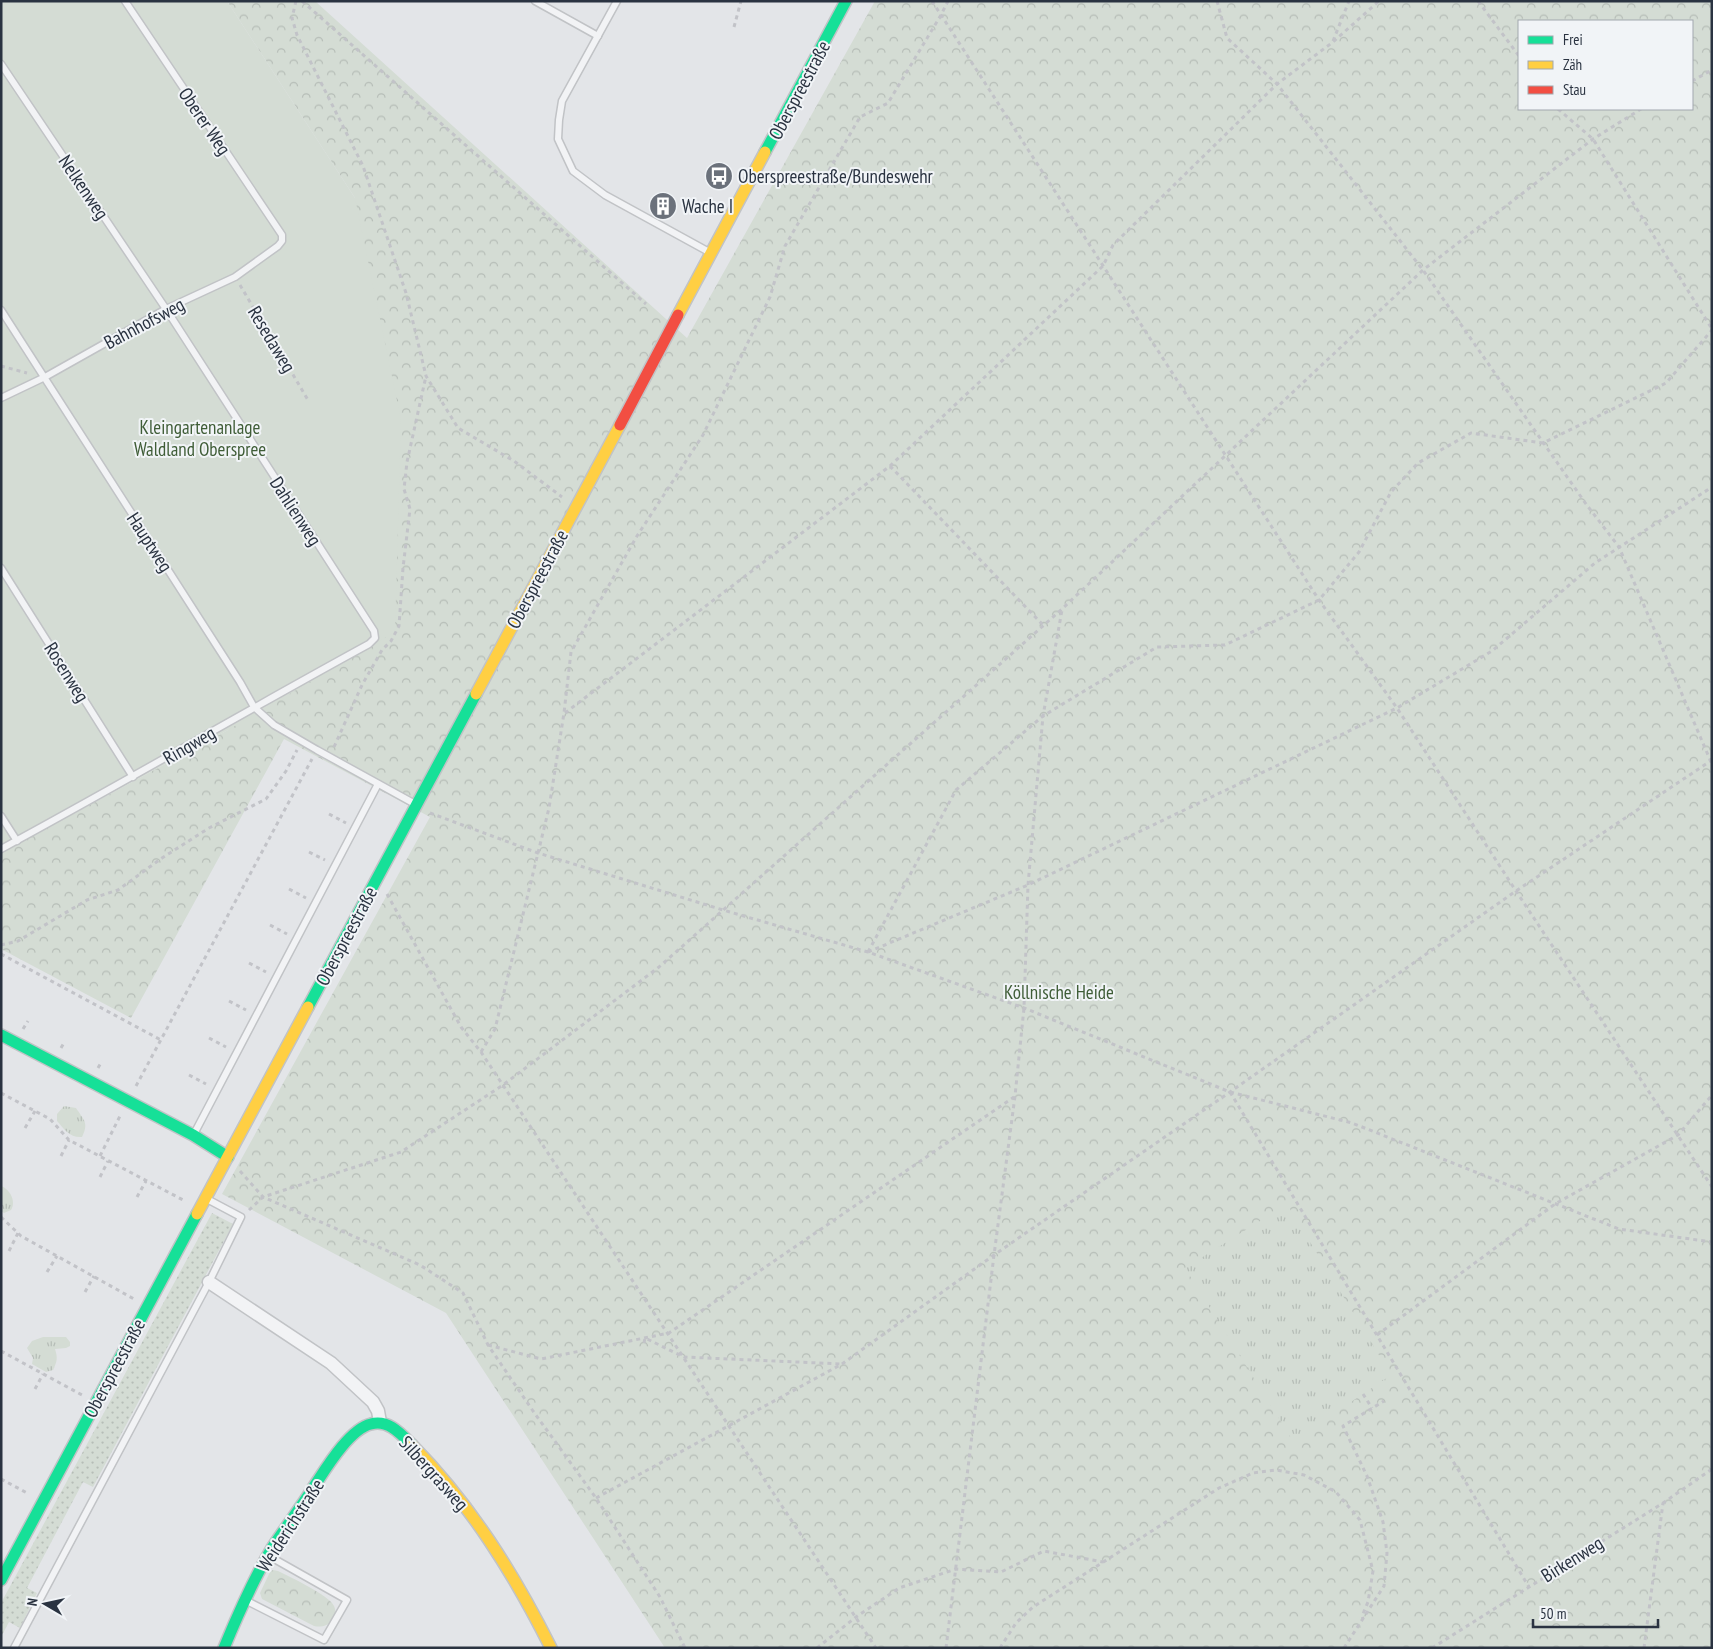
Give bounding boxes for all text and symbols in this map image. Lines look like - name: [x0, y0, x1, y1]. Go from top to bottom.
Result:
- legend: [1518, 20, 1693, 110]
- text: Frei: [1563, 30, 1583, 49]
- street label: Oberspreestraße: [763, 36, 835, 144]
- text: Zäh: [1563, 55, 1582, 74]
- text: Stau: [1563, 80, 1586, 99]
- street label: Oberer Weg: [174, 83, 236, 159]
- street label: Nelkenweg: [54, 150, 114, 224]
- bus stop icon: Oberspreestraße/Bundeswehr: [704, 161, 734, 191]
- place label: Oberspreestraße/Bundeswehr: [738, 164, 934, 188]
- building icon: Wache I: [648, 191, 678, 221]
- place label: Wache I: [682, 194, 733, 218]
- street label: Bahnhofsweg: [100, 292, 188, 354]
- street label: Resedaweg: [243, 301, 301, 377]
- park label: Kleingartenanlage Waldland Oberspree: [134, 415, 266, 461]
- street label: Dahlienweg: [265, 472, 327, 550]
- street label: Hauptweg: [122, 508, 178, 576]
- street label: Oberspreestraße: [501, 525, 573, 633]
- street label: Rosenweg: [39, 638, 95, 706]
- street label: Ringweg: [158, 720, 220, 770]
- street label: Oberspreestraße: [310, 882, 382, 990]
- park label: Köllnische Heide: [1004, 980, 1114, 1004]
- street label: Oberspreestraße: [78, 1314, 150, 1422]
- street label: Silbergrasweg: [394, 1431, 474, 1515]
- street label: Weiderichstraße: [251, 1474, 329, 1576]
- street label: Birkenweg: [1537, 1531, 1607, 1587]
- north arrow: [20, 1579, 70, 1629]
- scale bar: [1533, 1596, 1658, 1628]
- text: N: [23, 1597, 42, 1607]
- text: 50 m: [1540, 1604, 1566, 1623]

